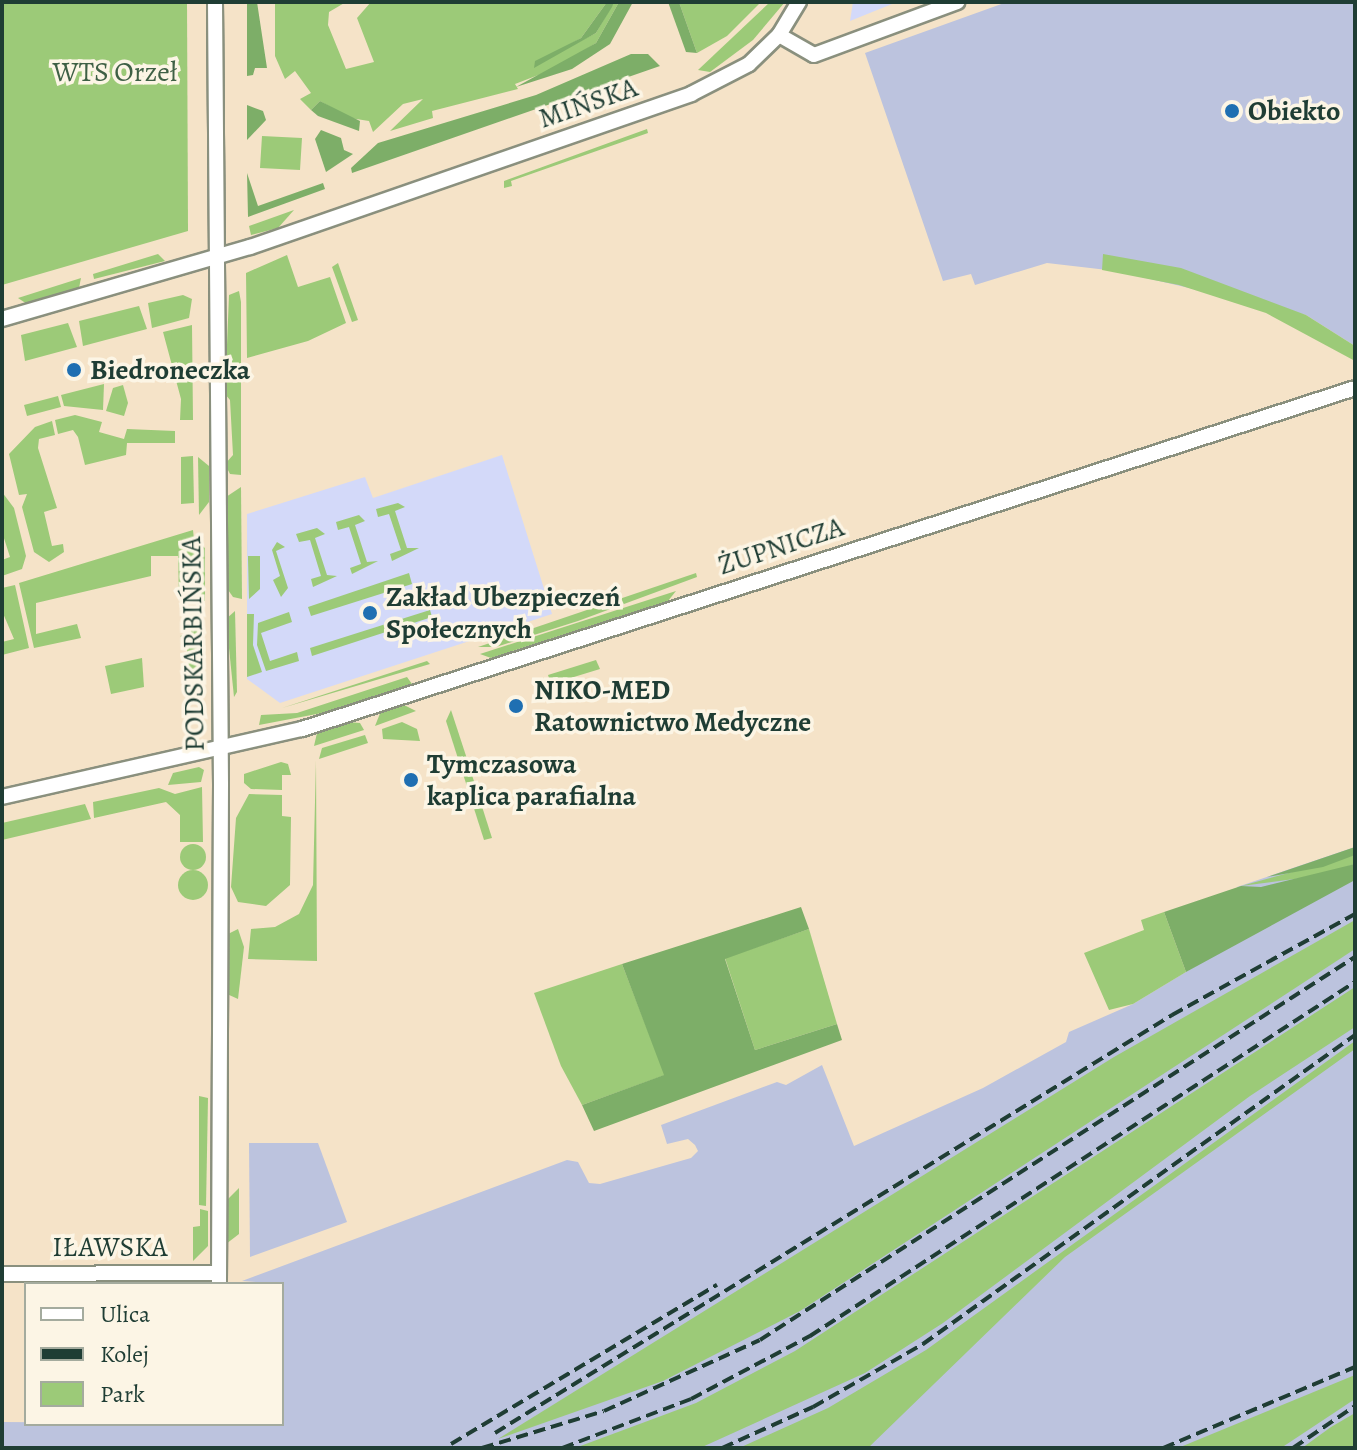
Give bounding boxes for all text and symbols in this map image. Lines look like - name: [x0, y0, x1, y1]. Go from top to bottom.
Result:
- park label: WTS Orzeł: [53, 55, 177, 89]
- street label: MIŃSKA: [534, 70, 642, 136]
- place label: Obiekto: [1248, 94, 1340, 128]
- marker: Obiekto: [1223, 102, 1241, 120]
- place label: Biedroneczka: [90, 353, 250, 387]
- marker: Biedroneczka: [65, 361, 83, 379]
- street label: ŻUPNICZA: [714, 510, 848, 582]
- street label: PODSKARBIŃSKA: [174, 536, 212, 752]
- place label: Zakład Ubezpieczeń Społecznych: [386, 580, 621, 646]
- marker: Zakład Ubezpieczeń Społecznych: [361, 604, 379, 622]
- place label: NIKO-MED Ratownictwo Medyczne: [534, 673, 811, 739]
- marker: NIKO-MED Ratownictwo Medyczne: [505, 695, 527, 717]
- place label: Tymczasowa kaplica parafialna: [427, 747, 636, 813]
- marker: Tymczasowa kaplica parafialna: [402, 771, 420, 789]
- street label: IŁAWSKA: [52, 1230, 168, 1264]
- legend: [24, 1282, 284, 1426]
- text: Ulica: [100, 1298, 150, 1330]
- text: Kolej: [100, 1338, 149, 1370]
- text: Park: [100, 1378, 145, 1410]

